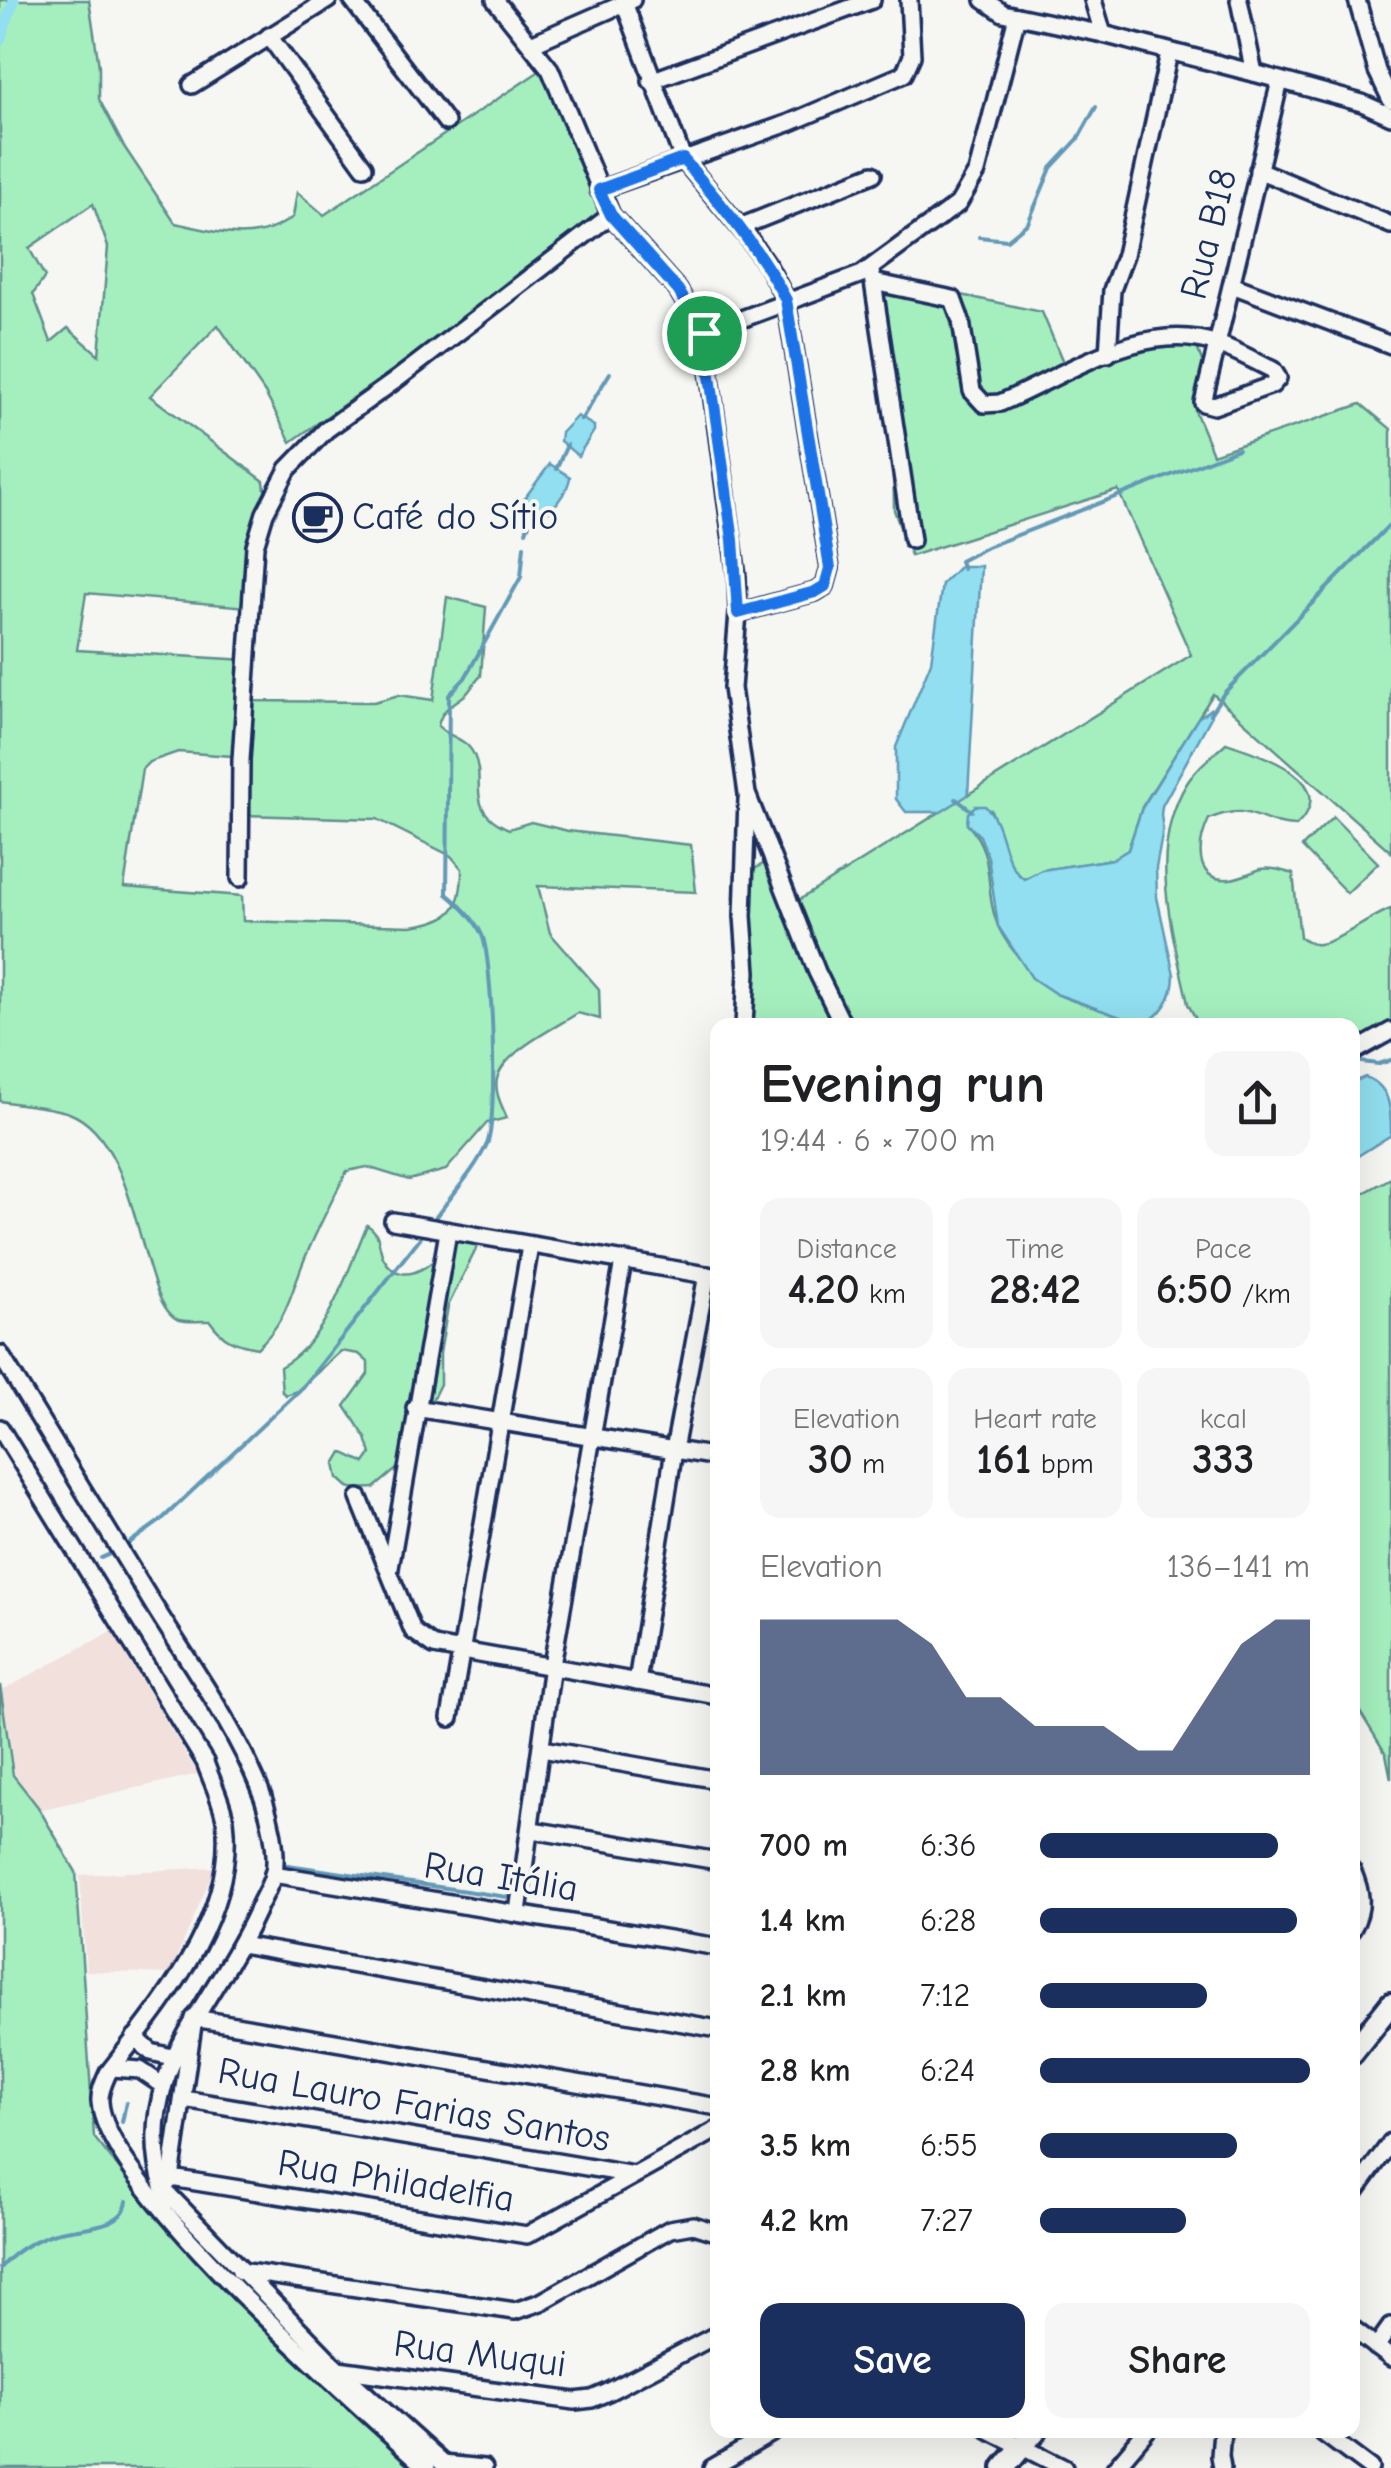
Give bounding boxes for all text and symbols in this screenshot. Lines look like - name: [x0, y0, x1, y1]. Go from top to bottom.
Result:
- street label: Rua B18: [1172, 164, 1246, 304]
- pin: [662, 291, 747, 376]
- icon: arrive: [677, 306, 732, 361]
- cafe icon: Café do Sítio: [291, 491, 343, 543]
- place label: Café do Sítio: [352, 495, 558, 539]
- button: share: [1205, 1051, 1310, 1156]
- text: Evening run: [760, 1052, 1045, 1116]
- text: 19:44 · 6 × 700 m: [760, 1122, 995, 1159]
- text: Distance: [797, 1233, 897, 1265]
- text: Time: [1006, 1233, 1064, 1265]
- text: Pace: [1195, 1233, 1252, 1265]
- text: 4.20: [788, 1265, 860, 1314]
- text: 28:42: [989, 1265, 1081, 1314]
- text: 6:50: [1156, 1265, 1233, 1314]
- text: km: [860, 1278, 906, 1310]
- text: /km: [1233, 1278, 1291, 1310]
- text: Elevation: [793, 1403, 900, 1435]
- text: Heart rate: [973, 1403, 1097, 1435]
- text: kcal: [1200, 1403, 1247, 1435]
- text: 30: [808, 1435, 853, 1484]
- text: 161: [976, 1435, 1031, 1484]
- text: 333: [1192, 1435, 1254, 1484]
- text: m: [853, 1448, 885, 1480]
- text: bpm: [1031, 1448, 1094, 1480]
- text: Elevation: [760, 1548, 883, 1585]
- text: 136–141 m: [1167, 1548, 1310, 1585]
- text: 700 m: [760, 1827, 848, 1864]
- text: 6:36: [920, 1827, 977, 1864]
- street label: Rua Itália: [421, 1843, 581, 1911]
- text: 1.4 km: [760, 1902, 846, 1939]
- text: 6:28: [920, 1902, 976, 1939]
- text: 2.1 km: [760, 1977, 847, 2014]
- text: 7:12: [920, 1977, 970, 2014]
- street label: Rua Lauro Farias Santos: [215, 2049, 613, 2161]
- text: 2.8 km: [760, 2052, 851, 2089]
- text: 6:24: [920, 2052, 975, 2089]
- text: 3.5 km: [760, 2127, 851, 2164]
- text: 6:55: [920, 2127, 978, 2164]
- street label: Rua Philadelfia: [275, 2141, 517, 2221]
- text: 4.2 km: [760, 2202, 849, 2239]
- text: 7:27: [920, 2202, 973, 2239]
- button: Save: [760, 2303, 1025, 2418]
- button: Share: [1045, 2303, 1310, 2418]
- street label: Rua Muqui: [391, 2322, 569, 2386]

